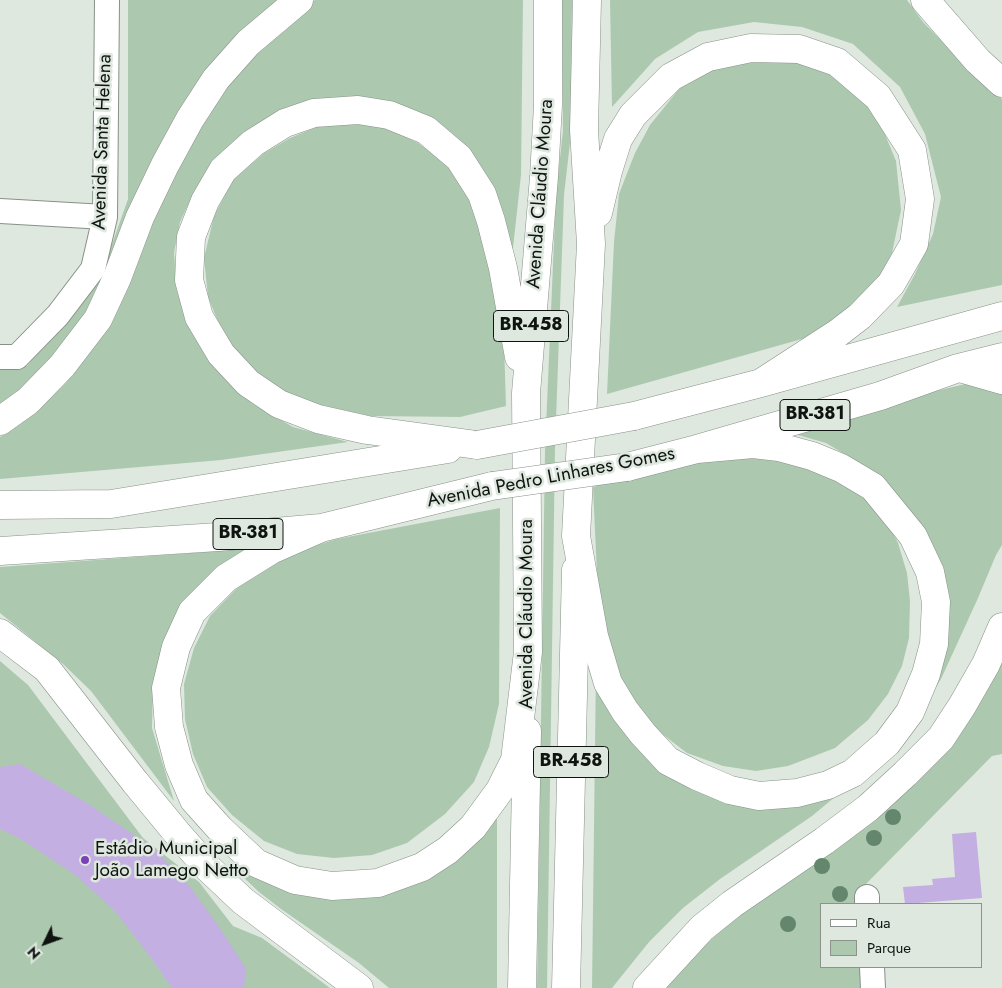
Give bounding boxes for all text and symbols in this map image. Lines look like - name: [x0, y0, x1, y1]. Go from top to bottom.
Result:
- street label: Avenida Santa Helena: [89, 54, 117, 230]
- street label: Avenida Cláudio Moura: [523, 99, 559, 289]
- road number: BR-458: [494, 310, 568, 342]
- road number: BR-381: [780, 400, 850, 430]
- street label: Avenida Pedro Linhares Gomes: [425, 443, 677, 513]
- road number: BR-381: [213, 518, 283, 550]
- street label: Avenida Cláudio Moura: [516, 519, 538, 709]
- road number: BR-458: [534, 746, 608, 778]
- place label: Estádio Municipal João Lamego Netto: [95, 838, 248, 882]
- marker: Estádio Municipal João Lamego Netto: [79, 854, 91, 866]
- legend: [820, 903, 982, 968]
- text: Rua: [867, 912, 891, 934]
- north arrow: [20, 918, 70, 968]
- text: Parque: [867, 937, 911, 959]
- text: N: [23, 942, 45, 964]

